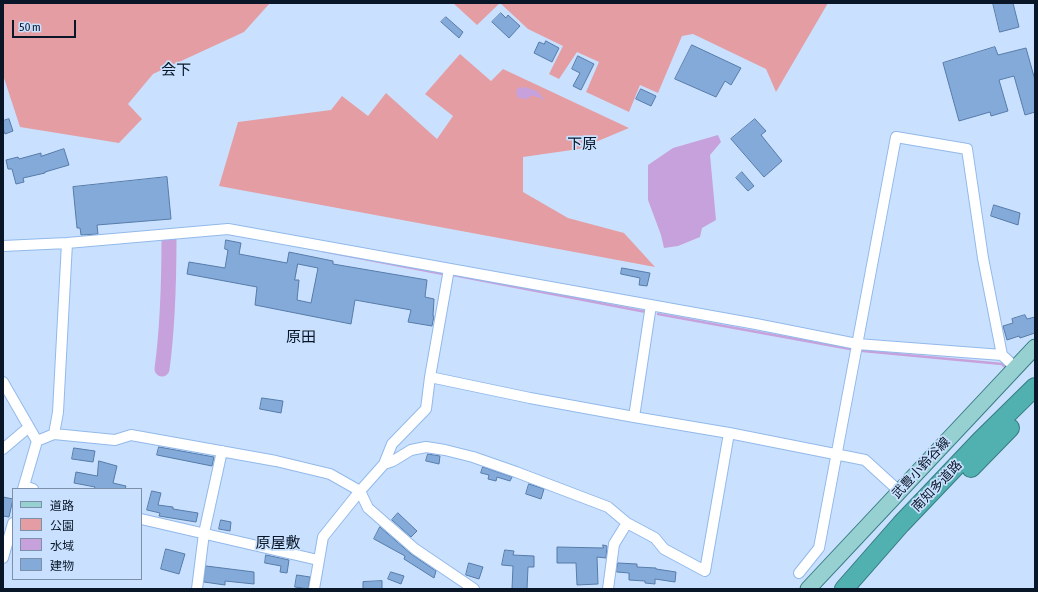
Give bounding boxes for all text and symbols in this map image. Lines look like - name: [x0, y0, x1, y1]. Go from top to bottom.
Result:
- scale bar: [14, 12, 78, 38]
- text: 50 m: [19, 20, 41, 34]
- district label: 会下: [161, 61, 191, 79]
- district label: 下原: [567, 135, 597, 153]
- district label: 原田: [286, 328, 316, 346]
- street label: 武豊小鈴谷線: [889, 434, 953, 502]
- street label: 南知多道路: [909, 457, 965, 515]
- legend: [12, 488, 142, 580]
- text: 道路: [50, 499, 74, 513]
- text: 公園: [50, 519, 74, 533]
- district label: 原屋敷: [256, 534, 300, 552]
- text: 水域: [50, 539, 74, 553]
- text: 建物: [50, 559, 74, 573]

